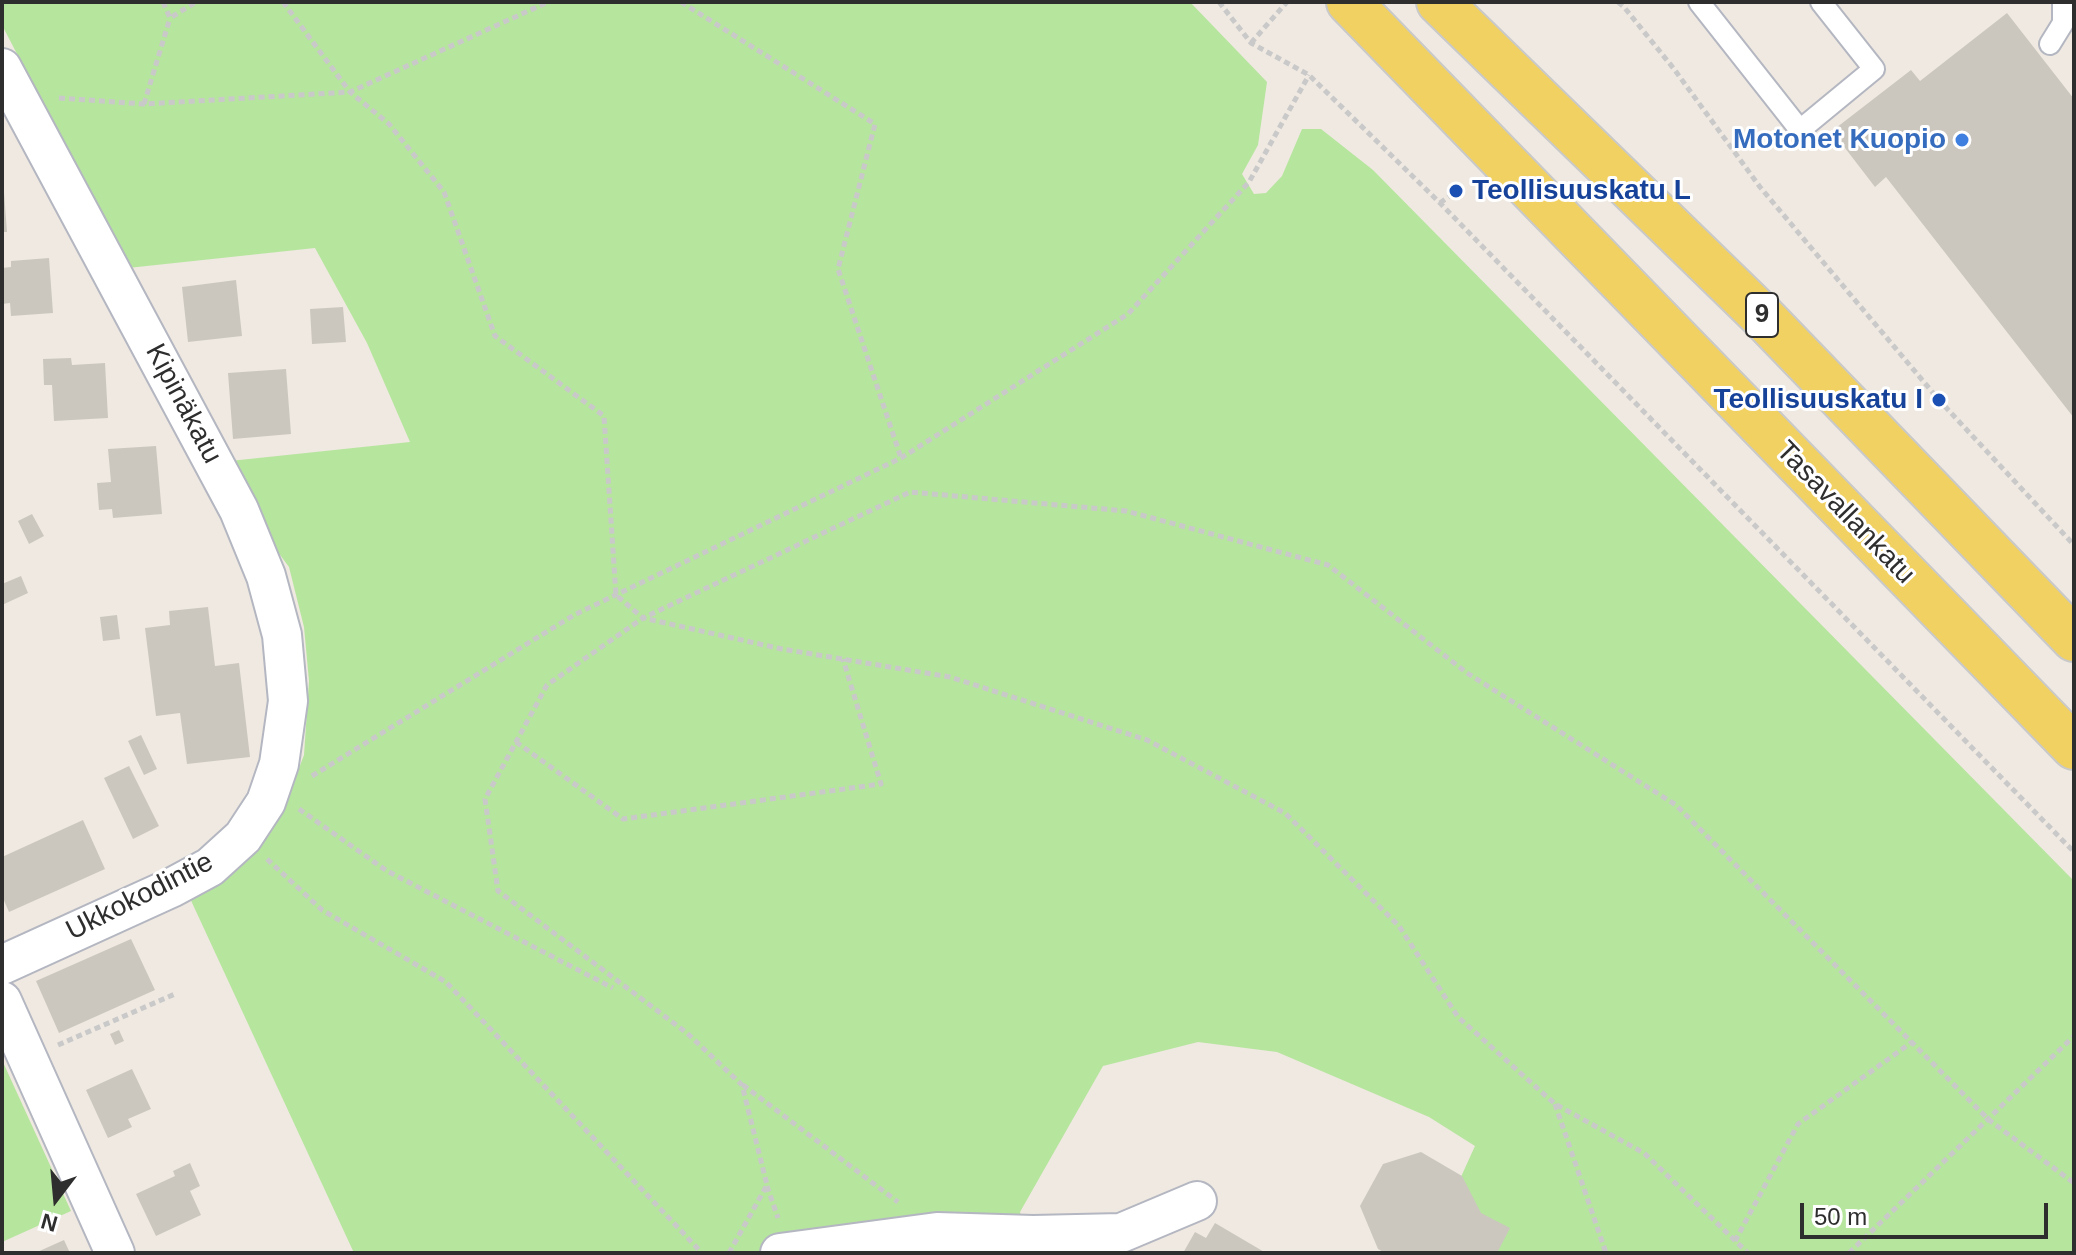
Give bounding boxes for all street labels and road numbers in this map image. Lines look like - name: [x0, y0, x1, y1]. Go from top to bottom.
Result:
- road number: 9: [1746, 293, 1778, 337]
- street label: Kipinäkatu: [137, 338, 229, 470]
- street label: Tasavallankatu: [1769, 435, 1921, 591]
- street label: Ukkokodintie: [61, 846, 219, 948]

